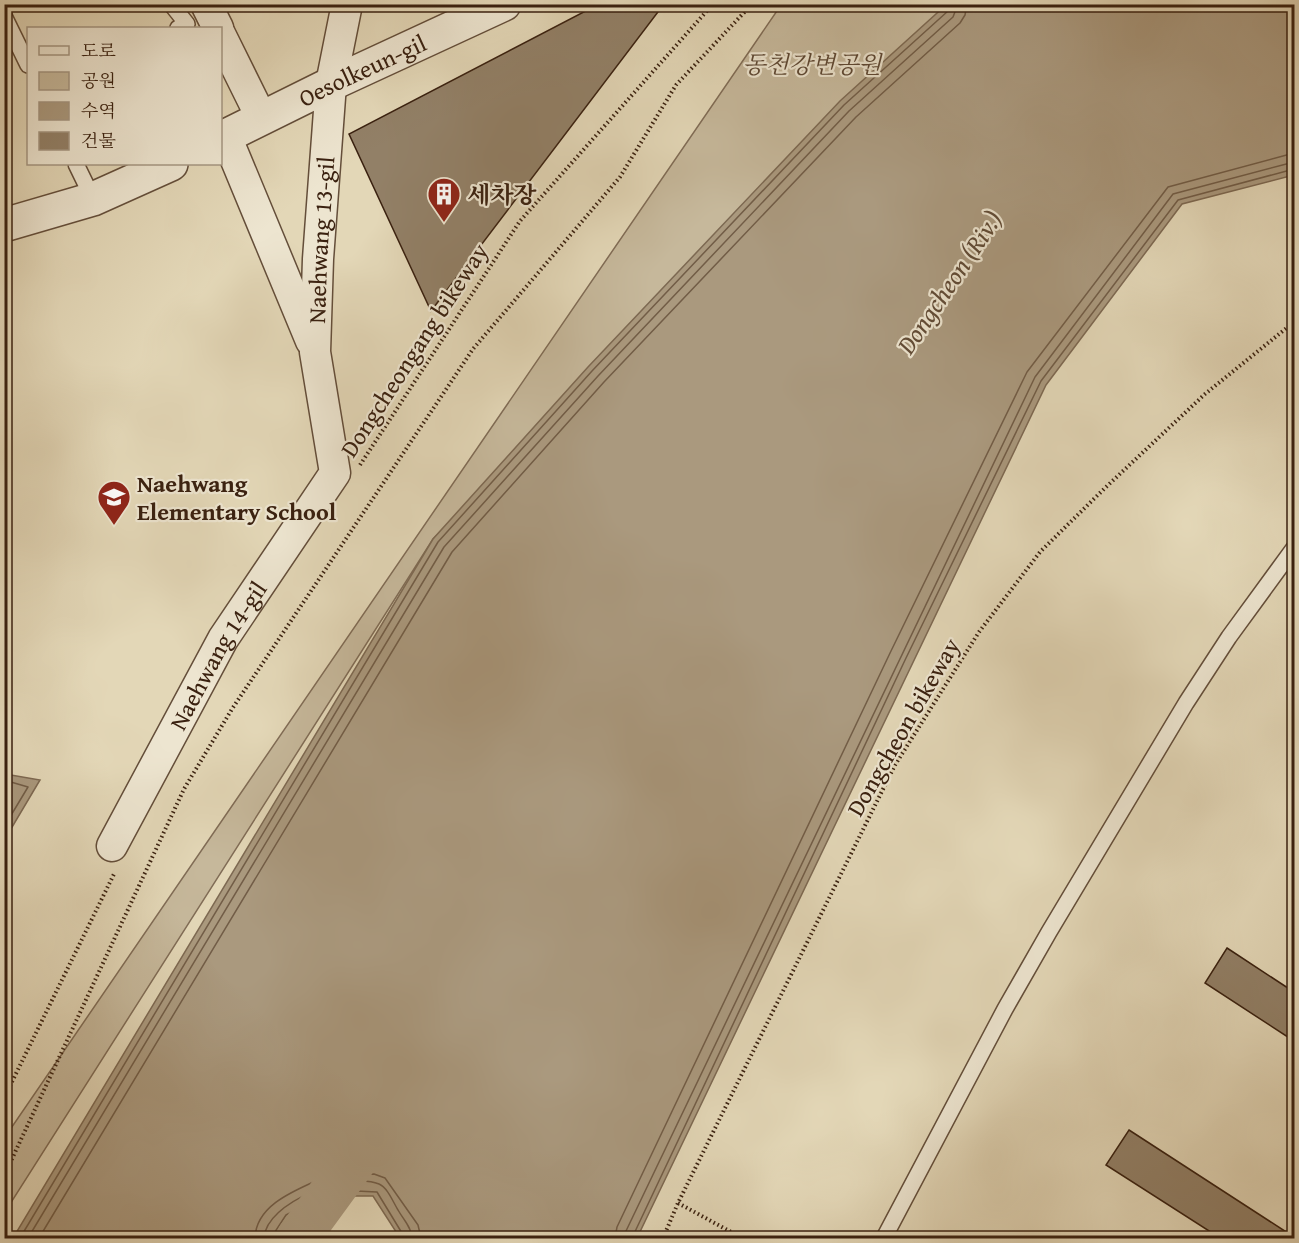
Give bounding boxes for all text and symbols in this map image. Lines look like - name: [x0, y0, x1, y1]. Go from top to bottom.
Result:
- street label: Oesolkeun-gil: [292, 25, 432, 115]
- legend: [27, 27, 222, 165]
- text: 도로: [81, 37, 116, 64]
- park label: 동천강변공원: [742, 47, 883, 82]
- text: 공원: [81, 67, 116, 94]
- text: 수역: [81, 97, 116, 124]
- text: 건물: [81, 127, 116, 154]
- street label: Naehwang 13-gil: [298, 155, 343, 324]
- building icon: 세차장: [426, 176, 462, 223]
- place label: 세차장: [467, 177, 537, 212]
- water label: Dongcheon (Riv.): [886, 202, 1012, 362]
- street label: Dongcheongang bikeway: [331, 236, 497, 464]
- place label: Naehwang Elementary School: [137, 466, 337, 529]
- school or university icon: Naehwang Elementary School: [96, 479, 132, 526]
- street label: Naehwang 14-gil: [160, 574, 275, 736]
- street label: Dongcheon bikeway: [838, 631, 968, 823]

